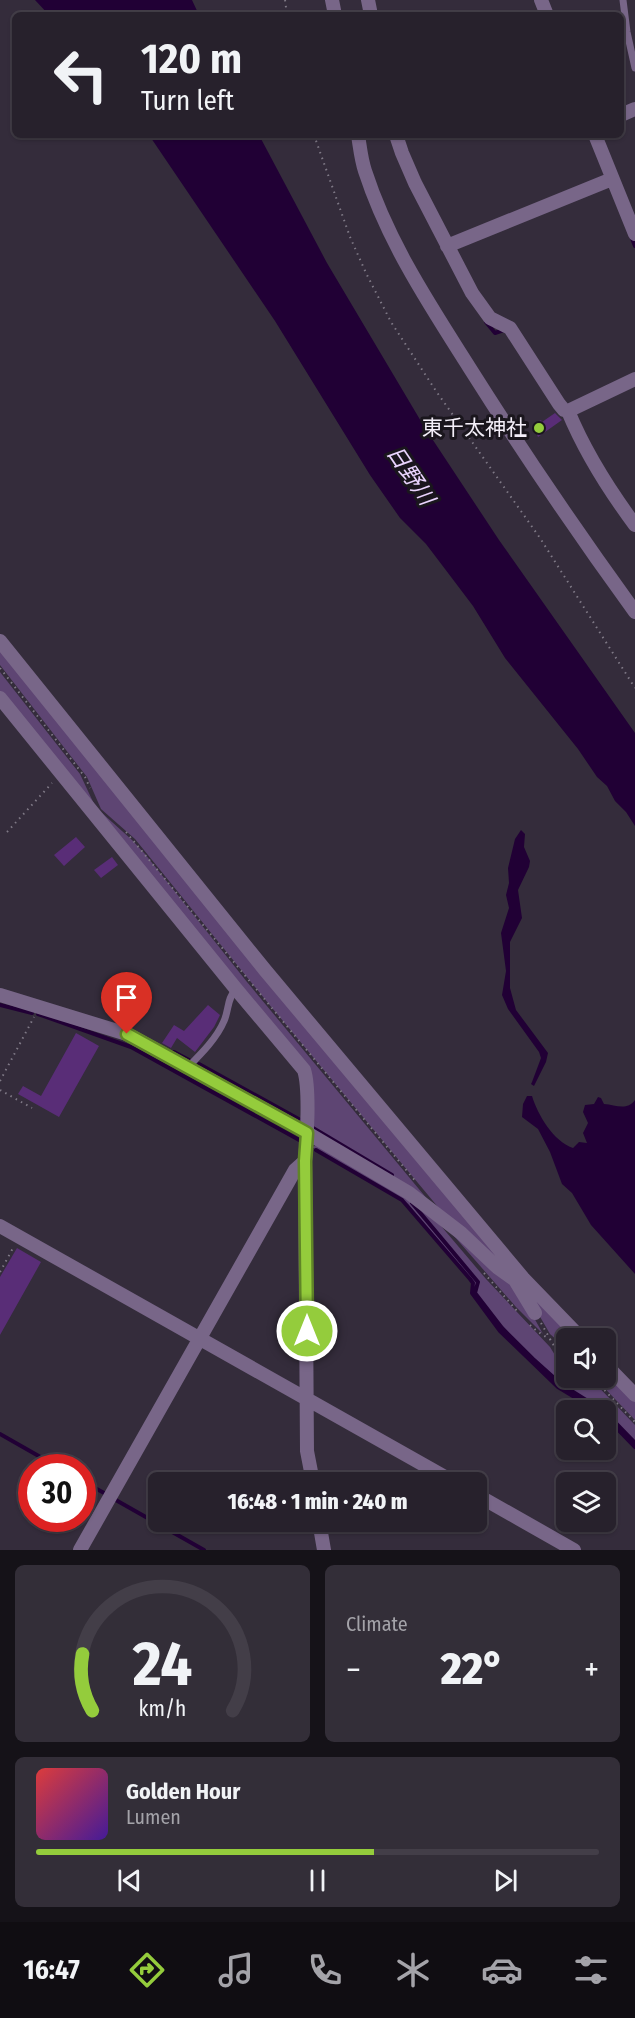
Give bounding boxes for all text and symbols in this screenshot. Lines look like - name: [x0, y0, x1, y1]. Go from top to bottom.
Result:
- text: 120 m: [141, 34, 242, 84]
- icon: left: [42, 36, 120, 114]
- text: Turn left: [141, 85, 234, 117]
- place label: 東千太神社: [422, 415, 527, 441]
- marker: 東千太神社: [532, 421, 546, 435]
- water label: 日野川: [381, 440, 441, 512]
- pin: [101, 972, 152, 1034]
- icon: arrive: [110, 981, 143, 1014]
- position arrow: [275, 1299, 339, 1363]
- map controls: [556, 1328, 616, 1532]
- button: sound: [556, 1328, 616, 1388]
- button: search: [556, 1400, 616, 1460]
- speed limit sign: 30: [18, 1454, 96, 1532]
- button: layers: [556, 1472, 616, 1532]
- text: 16:48 · 1 min · 240 m: [228, 1488, 407, 1515]
- text: Climate: [346, 1612, 408, 1636]
- text: 24: [132, 1627, 192, 1702]
- text: 22°: [441, 1642, 504, 1696]
- text: −: [346, 1650, 361, 1690]
- text: +: [584, 1650, 599, 1690]
- text: km/h: [139, 1696, 186, 1722]
- text: Golden Hour: [126, 1778, 240, 1805]
- text: Lumen: [126, 1805, 181, 1829]
- icon: previous: [113, 1864, 146, 1897]
- icon: pause: [301, 1864, 334, 1897]
- icon: next: [489, 1864, 522, 1897]
- icon: directions: [126, 1949, 168, 1991]
- icon: music: [215, 1949, 257, 1991]
- icon: phone: [304, 1949, 346, 1991]
- icon: climate: [392, 1949, 434, 1991]
- icon: car: [481, 1949, 523, 1991]
- icon: filters: [570, 1949, 612, 1991]
- text: 16:47: [23, 1954, 80, 1986]

